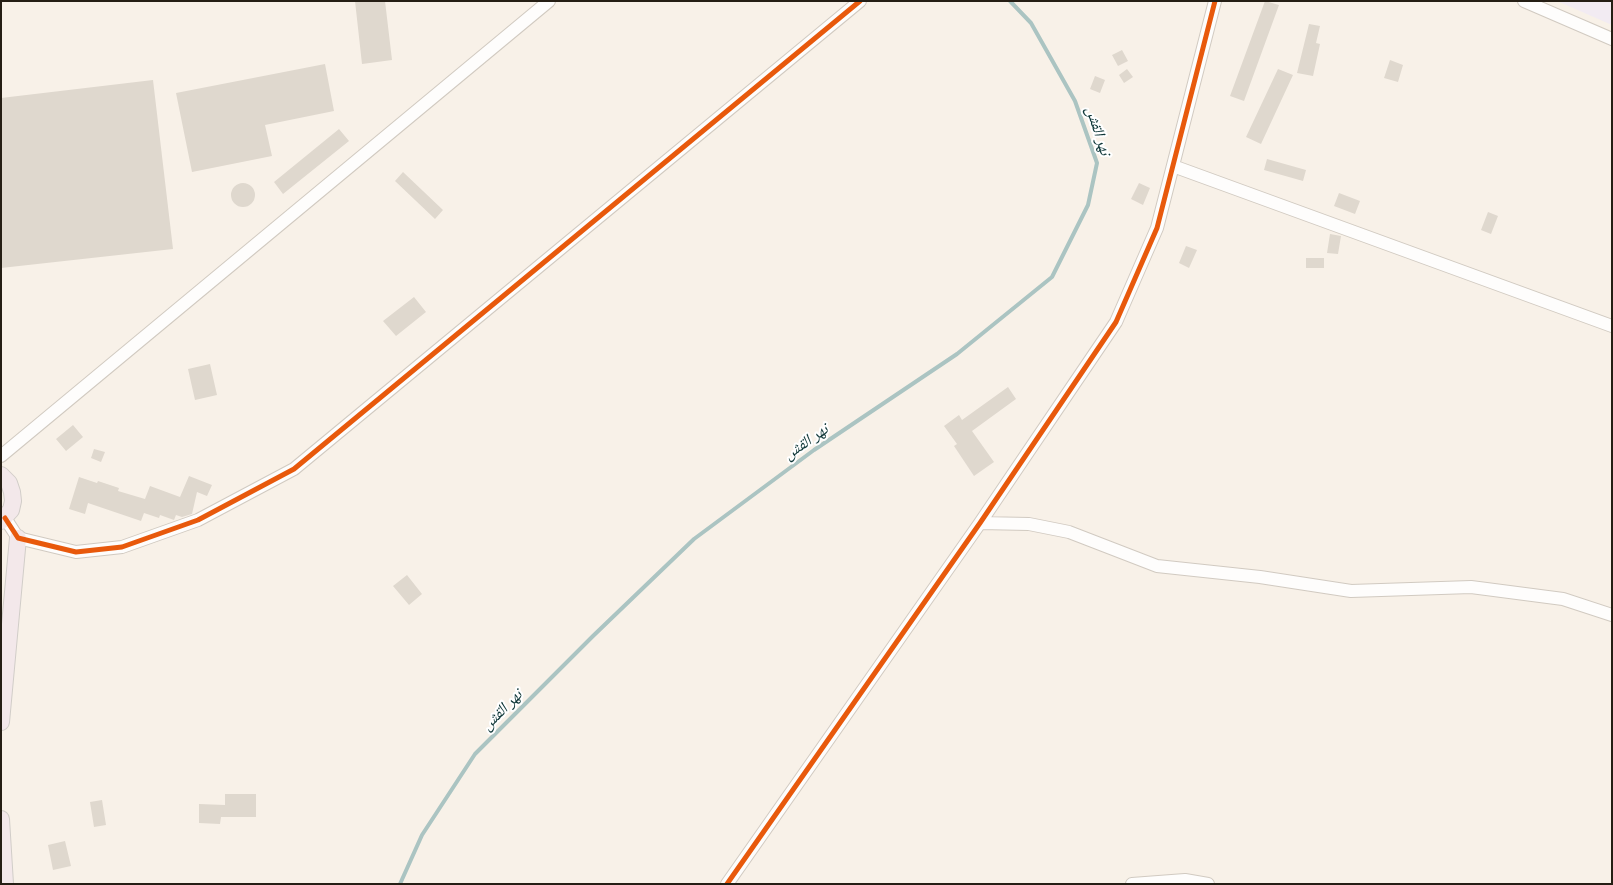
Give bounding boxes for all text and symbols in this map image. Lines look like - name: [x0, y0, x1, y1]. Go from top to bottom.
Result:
- water label: نهر القش: [1081, 104, 1115, 158]
- water label: نهر القش: [780, 420, 832, 464]
- water label: نهر القش: [478, 686, 526, 734]

